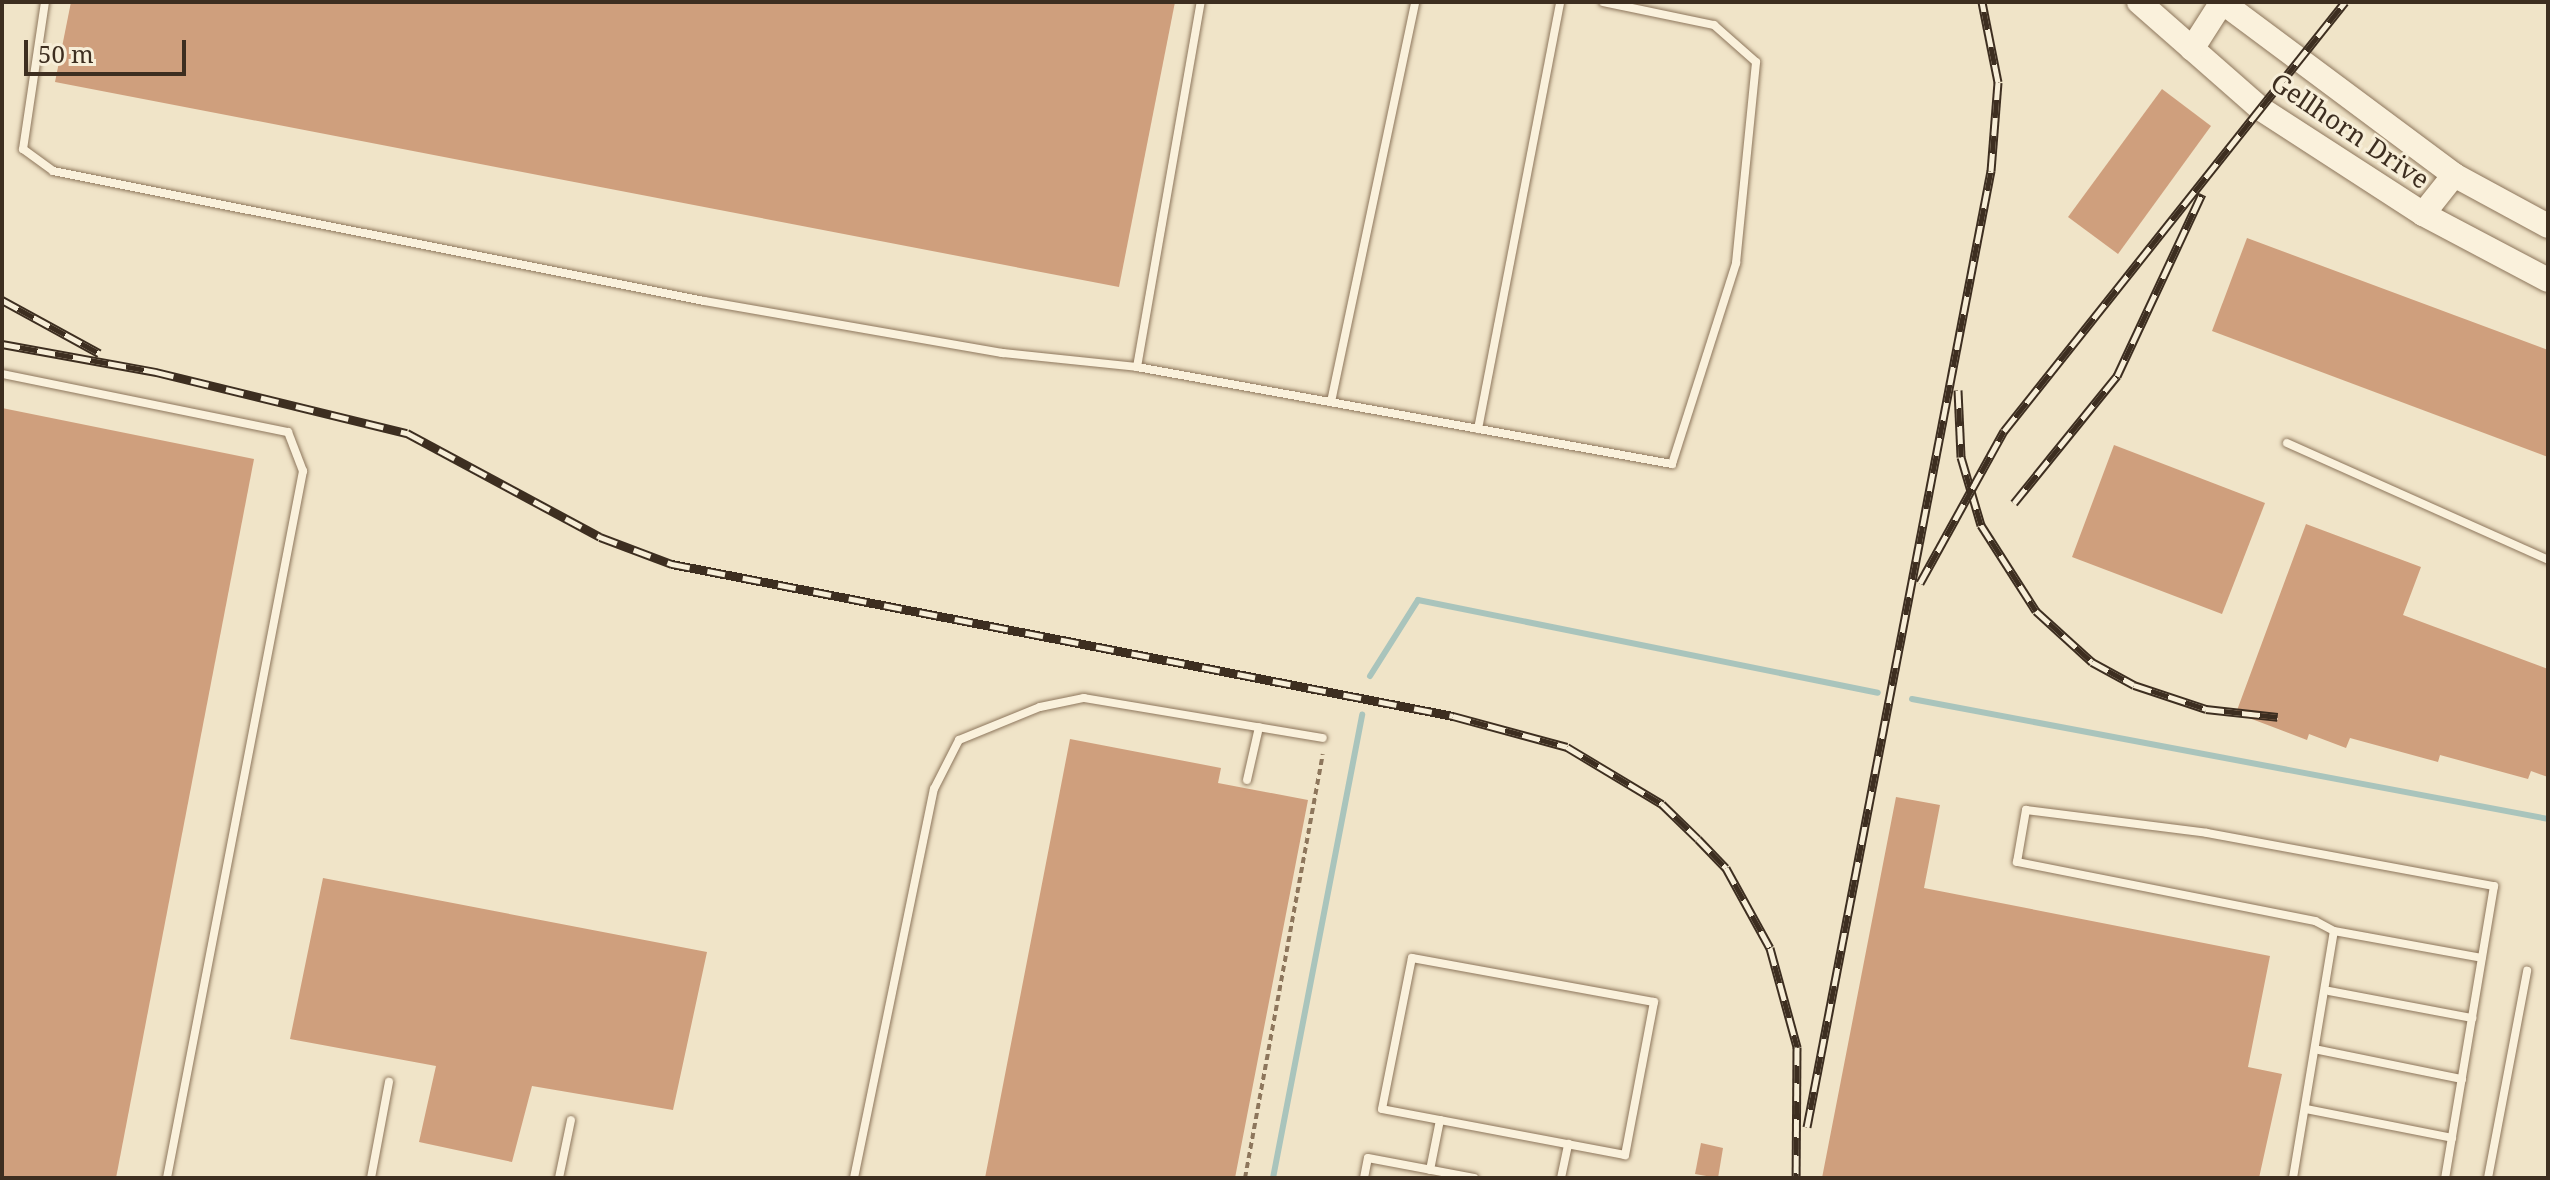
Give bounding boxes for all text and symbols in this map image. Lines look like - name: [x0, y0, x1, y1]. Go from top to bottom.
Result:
- scale bar: [28, 24, 190, 74]
- text: 50 m: [38, 37, 94, 70]
- street label: Gellhorn Drive: [2265, 67, 2435, 195]

